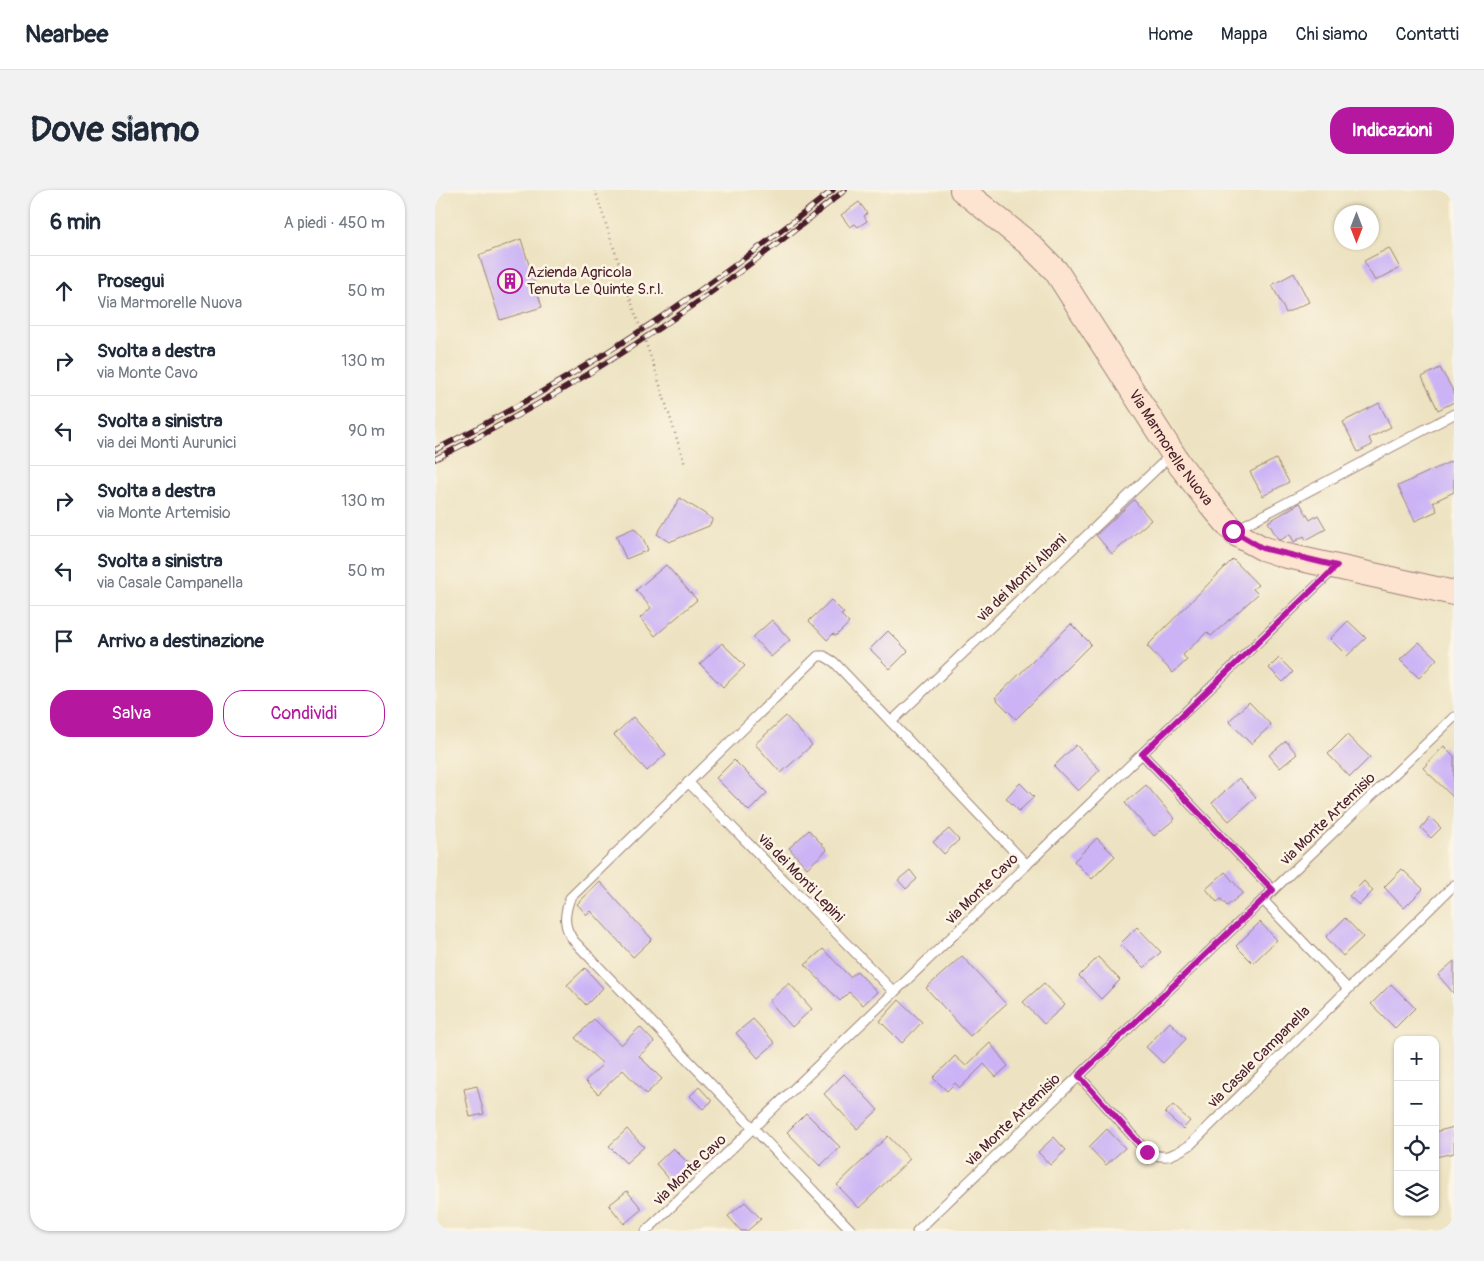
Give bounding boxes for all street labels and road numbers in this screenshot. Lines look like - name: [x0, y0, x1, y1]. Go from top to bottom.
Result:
- street label: Via Marmorelle Nuova: [1125, 386, 1217, 509]
- street label: via dei Monti Albani: [972, 530, 1071, 626]
- street label: via Monte Artemisio: [1276, 769, 1380, 870]
- street label: via dei Monti Lepini: [753, 829, 848, 927]
- street label: via Monte Cavo: [941, 849, 1023, 929]
- street label: via Casale Campanella: [1203, 1002, 1314, 1113]
- street label: via Monte Artemisio: [961, 1070, 1065, 1171]
- street label: via Monte Cavo: [649, 1130, 731, 1210]

